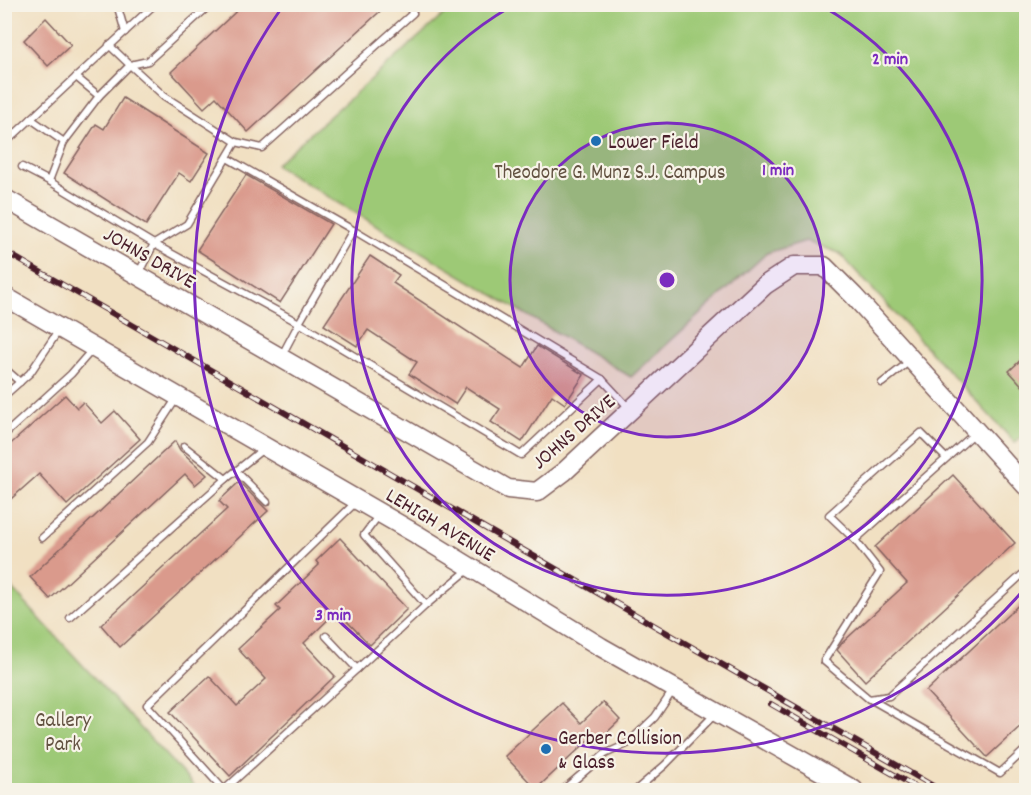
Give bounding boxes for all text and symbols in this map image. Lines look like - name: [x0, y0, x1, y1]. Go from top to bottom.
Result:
- text: 2 min: [872, 48, 908, 73]
- place label: Lower Field: [608, 129, 699, 159]
- marker: Lower Field: [589, 134, 603, 148]
- park label: Theodore G. Munz S.J. Campus: [494, 159, 726, 189]
- text: 1 min: [762, 159, 794, 184]
- street label: JOHNS DRIVE: [97, 221, 201, 298]
- centre of rings: [657, 270, 677, 290]
- street label: JOHNS DRIVE: [527, 388, 624, 478]
- street label: LEHIGH AVENUE: [379, 482, 500, 571]
- text: 3 min: [315, 604, 351, 629]
- park label: Gallery Park: [35, 707, 91, 761]
- place label: Gerber Collision & Glass: [558, 725, 682, 779]
- marker: Gerber Collision & Glass: [539, 742, 553, 756]

